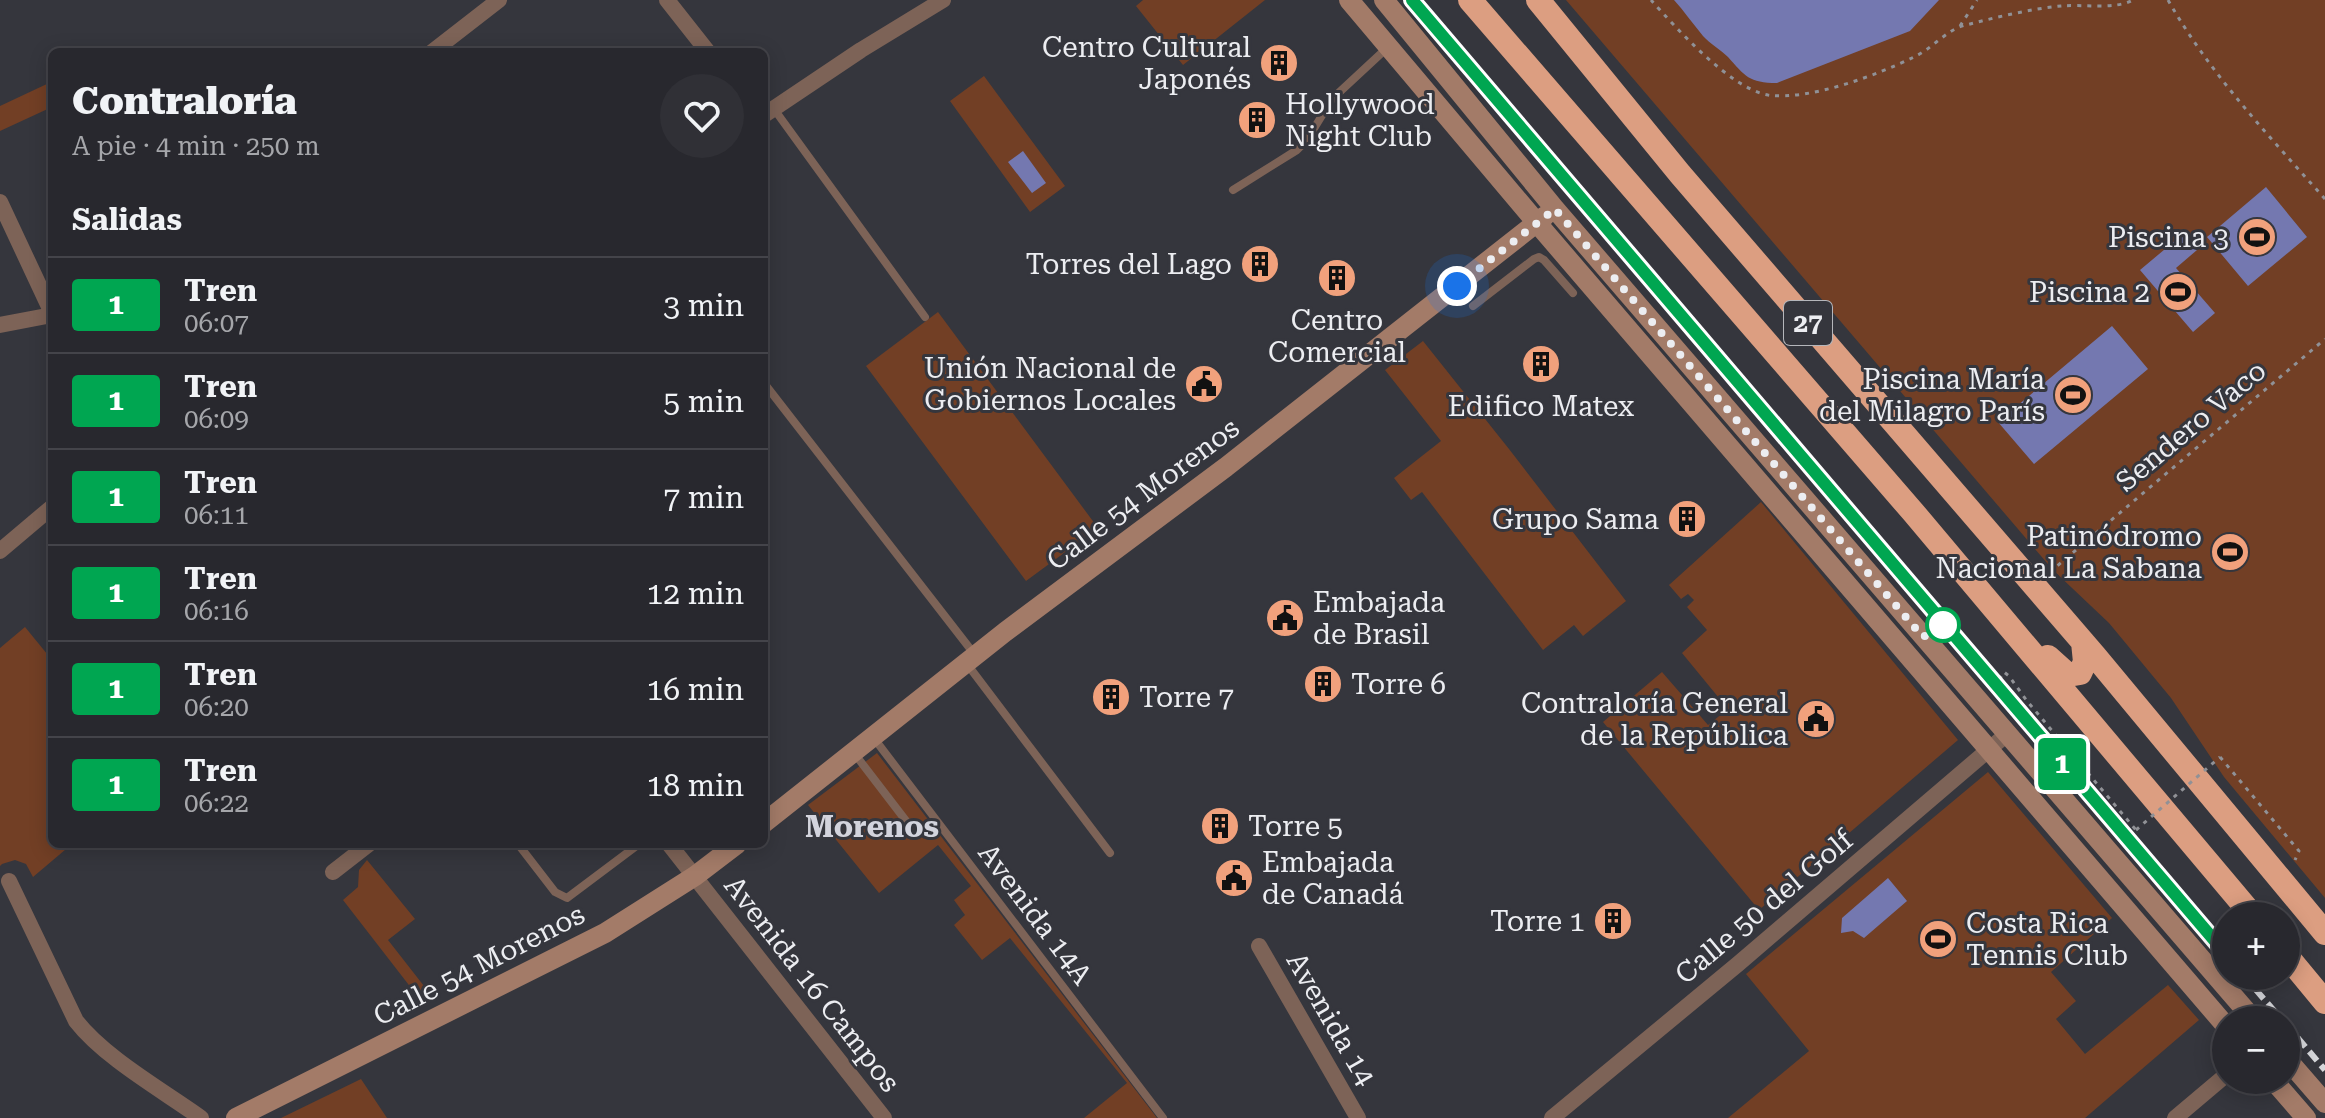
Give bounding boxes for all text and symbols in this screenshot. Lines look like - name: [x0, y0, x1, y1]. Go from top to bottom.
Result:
- place label: Centro Cultural Japonés: [1042, 31, 1251, 96]
- building icon: Centro Cultural Japonés: [1258, 42, 1300, 84]
- button: heart: [660, 74, 744, 158]
- text: Contraloría: [72, 79, 297, 123]
- place label: Hollywood Night Club: [1285, 88, 1435, 153]
- building icon: Hollywood Night Club: [1236, 99, 1278, 141]
- text: A pie · 4 min · 250 m: [72, 131, 320, 161]
- text: Salidas: [72, 202, 182, 237]
- sports icon: Piscina 3: [2236, 216, 2278, 258]
- place label: Piscina 3: [2108, 221, 2229, 254]
- building icon: Torres del Lago: [1239, 243, 1281, 285]
- place label: Torres del Lago: [1025, 248, 1232, 281]
- building icon: Centro Comercial: [1316, 257, 1358, 299]
- your location: [1437, 266, 1477, 306]
- sports icon: Piscina 2: [2157, 271, 2199, 313]
- text: Tren: [184, 273, 257, 308]
- place label: Piscina 2: [2029, 276, 2150, 309]
- text: 1: [108, 288, 124, 321]
- text: 3 min: [663, 288, 744, 323]
- road number: 27: [1784, 301, 1832, 345]
- place label: Centro Comercial: [1268, 304, 1406, 369]
- text: 06:07: [184, 308, 249, 338]
- building icon: Edifico Matex: [1520, 343, 1562, 385]
- place label: Unión Nacional de Gobiernos Locales: [924, 352, 1176, 417]
- street label: Sendero Vaco: [2109, 354, 2273, 498]
- public building icon: Unión Nacional de Gobiernos Locales: [1183, 363, 1225, 405]
- place label: Piscina María del Milagro París: [1819, 363, 2045, 428]
- text: Tren: [184, 369, 257, 404]
- sports icon: Piscina María del Milagro París: [2052, 374, 2094, 416]
- text: 1: [108, 384, 124, 417]
- text: 5 min: [663, 384, 744, 419]
- place label: Edifico Matex: [1448, 390, 1634, 423]
- text: 06:09: [184, 404, 249, 434]
- street label: Calle 54 Morenos: [1040, 411, 1246, 577]
- text: Tren: [184, 465, 257, 500]
- text: 1: [108, 480, 124, 513]
- text: 7 min: [663, 480, 744, 515]
- building icon: Grupo Sama: [1666, 498, 1708, 540]
- text: 06:11: [184, 500, 249, 530]
- place label: Grupo Sama: [1492, 503, 1659, 536]
- place label: Patinódromo Nacional La Sabana: [1936, 520, 2202, 585]
- sports icon: Patinódromo Nacional La Sabana: [2209, 531, 2251, 573]
- text: Tren: [184, 561, 257, 596]
- text: 1: [108, 576, 124, 609]
- text: 12 min: [647, 576, 744, 611]
- place label: Embajada de Brasil: [1313, 586, 1445, 651]
- text: 06:16: [184, 596, 249, 626]
- public building icon: Embajada de Brasil: [1264, 597, 1306, 639]
- unlabelled marker: [1926, 608, 1960, 642]
- text: Tren: [184, 657, 257, 692]
- building icon: Torre 6: [1302, 663, 1344, 705]
- place label: Torre 6: [1351, 668, 1446, 701]
- text: 1: [108, 672, 124, 705]
- text: 16 min: [647, 672, 744, 707]
- building icon: Torre 7: [1090, 676, 1132, 718]
- place label: Torre 7: [1139, 681, 1234, 714]
- place label: Contraloría General de la República: [1521, 687, 1788, 752]
- text: 06:20: [184, 692, 249, 722]
- public building icon: Contraloría General de la República: [1795, 698, 1837, 740]
- line badge: 1: [2036, 738, 2088, 790]
- text: 1: [2054, 747, 2070, 780]
- text: Tren: [184, 753, 257, 788]
- text: 1: [108, 768, 124, 801]
- text: 18 min: [647, 768, 744, 803]
- text: 06:22: [184, 788, 249, 818]
- building icon: Torre 5: [1199, 805, 1241, 847]
- district label: Morenos: [805, 809, 939, 844]
- place label: Torre 5: [1248, 810, 1343, 843]
- street label: Calle 50 del Golf: [1669, 822, 1860, 991]
- street label: Avenida 14A: [971, 837, 1099, 991]
- place label: Embajada de Canadá: [1262, 846, 1404, 911]
- public building icon: Embajada de Canadá: [1213, 857, 1255, 899]
- street label: Avenida 16 Campos: [717, 869, 907, 1099]
- street label: Calle 54 Morenos: [368, 898, 590, 1032]
- building icon: Torre 1: [1592, 900, 1634, 942]
- map controls: [2212, 902, 2300, 1094]
- button: +: [2212, 902, 2300, 990]
- place label: Torre 1: [1490, 905, 1585, 938]
- place label: Costa Rica Tennis Club: [1966, 907, 2128, 972]
- sports icon: Costa Rica Tennis Club: [1917, 918, 1959, 960]
- street label: Avenida 14: [1280, 947, 1383, 1092]
- button: −: [2212, 1006, 2300, 1094]

